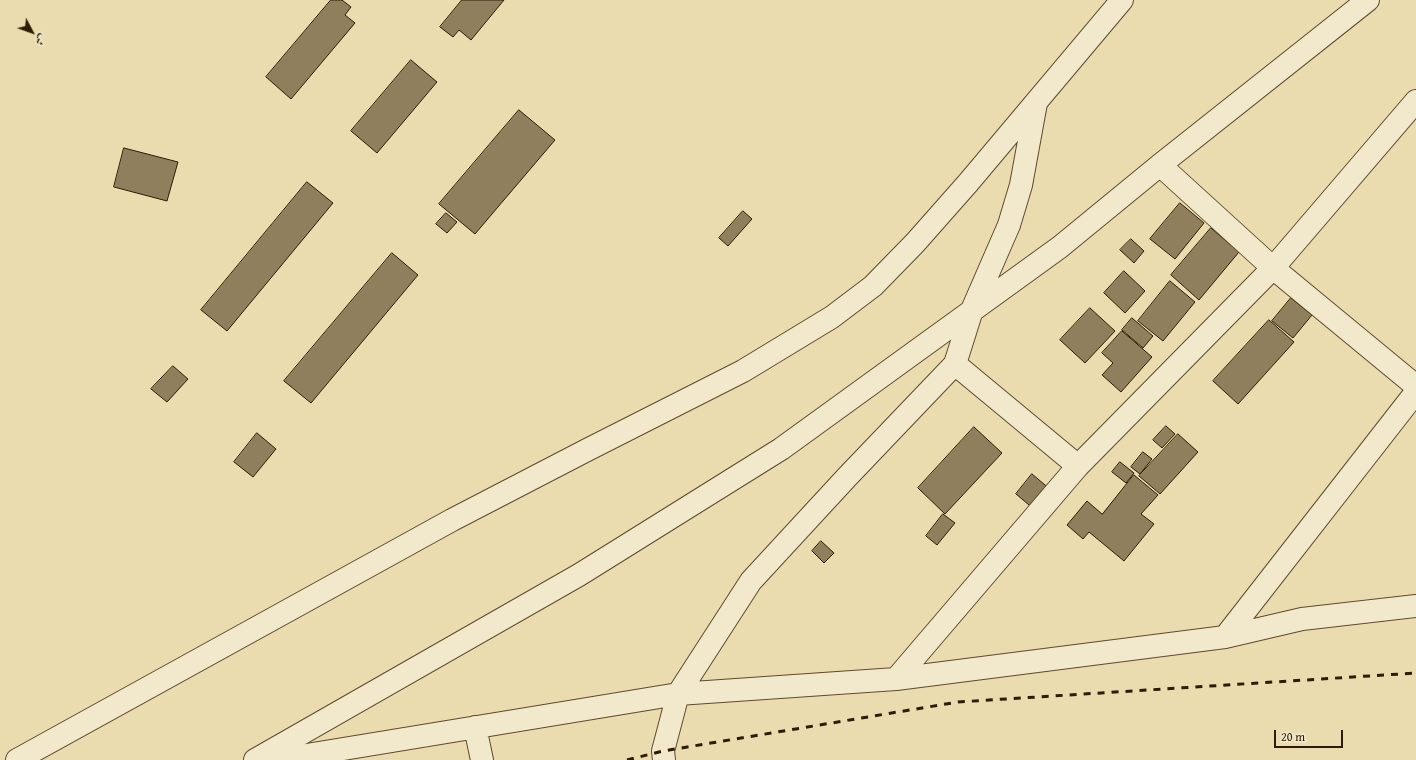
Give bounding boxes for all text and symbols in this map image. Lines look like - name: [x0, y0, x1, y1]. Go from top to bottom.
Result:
- north arrow: [12, 12, 52, 52]
- text: ش: [31, 30, 51, 49]
- scale bar: [1276, 722, 1345, 748]
- text: 20 m: [1281, 728, 1305, 745]

